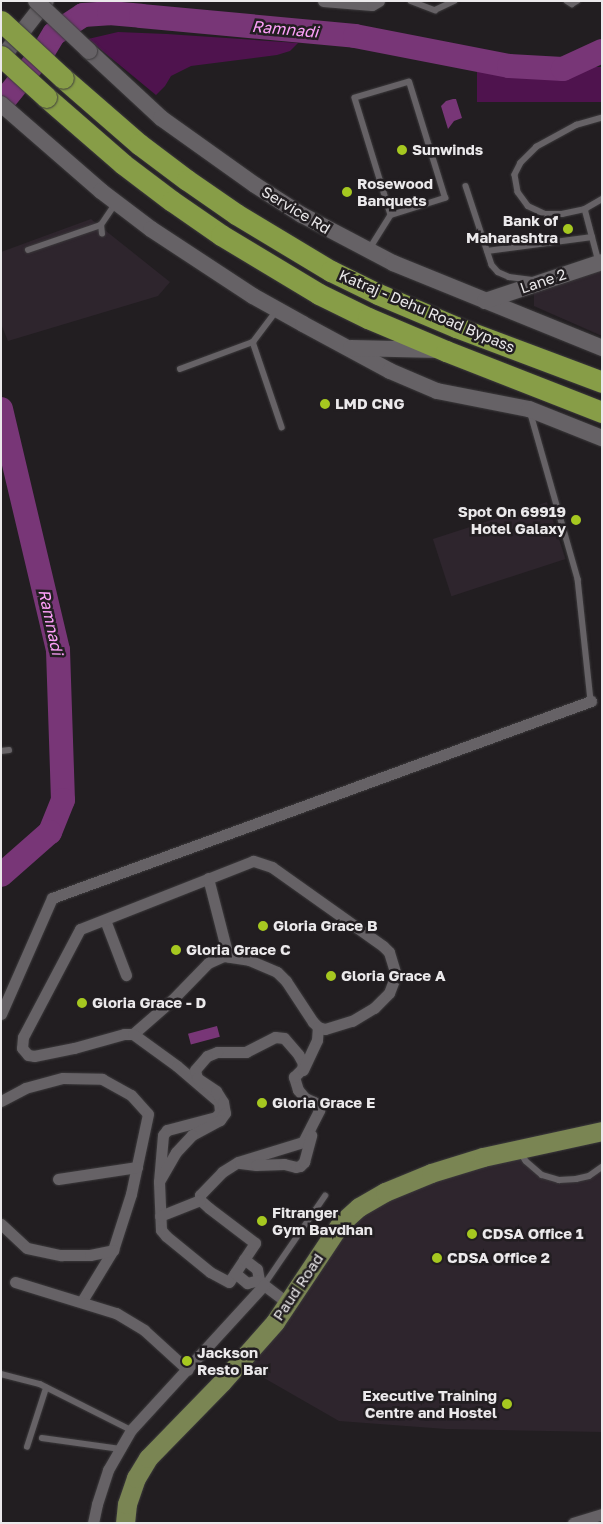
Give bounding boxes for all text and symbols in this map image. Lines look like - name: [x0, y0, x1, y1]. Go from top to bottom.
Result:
- water label: Ramnadi: [251, 17, 319, 41]
- place label: Sunwinds: [412, 141, 483, 159]
- marker: Sunwinds: [396, 144, 408, 156]
- place label: Rosewood Banquets: [357, 174, 433, 209]
- street label: Service Rd: [258, 182, 334, 238]
- marker: Rosewood Banquets: [341, 186, 353, 198]
- place label: Bank of Maharashtra: [466, 211, 558, 246]
- marker: Bank of Maharashtra: [562, 223, 574, 235]
- street label: Lane 2: [518, 265, 568, 297]
- street label: Katraj - Dehu Road Bypass: [336, 266, 518, 356]
- place label: LMD CNG: [335, 395, 404, 413]
- marker: LMD CNG: [319, 398, 331, 410]
- place label: Spot On 69919 Hotel Galaxy: [458, 502, 566, 537]
- marker: Spot On 69919 Hotel Galaxy: [570, 514, 582, 526]
- water label: Ramnadi: [35, 587, 67, 657]
- place label: Gloria Grace B: [273, 917, 378, 935]
- marker: Gloria Grace B: [257, 920, 269, 932]
- place label: Gloria Grace C: [186, 941, 291, 959]
- marker: Gloria Grace C: [170, 944, 182, 956]
- place label: Gloria Grace A: [341, 967, 446, 985]
- marker: Gloria Grace A: [325, 970, 337, 982]
- place label: Gloria Grace - D: [92, 994, 206, 1012]
- marker: Gloria Grace - D: [76, 997, 88, 1009]
- place label: Gloria Grace E: [272, 1094, 375, 1112]
- marker: Gloria Grace E: [256, 1097, 268, 1109]
- place label: Fitranger Gym Bavdhan: [272, 1203, 373, 1238]
- marker: Fitranger Gym Bavdhan: [256, 1215, 268, 1227]
- place label: CDSA Office 1: [482, 1225, 584, 1243]
- marker: CDSA Office 1: [466, 1228, 478, 1240]
- place label: CDSA Office 2: [447, 1249, 550, 1267]
- street label: Paud Road: [269, 1250, 327, 1324]
- marker: CDSA Office 2: [431, 1252, 443, 1264]
- place label: Jackson Resto Bar: [197, 1343, 268, 1378]
- marker: Jackson Resto Bar: [181, 1355, 193, 1367]
- place label: Executive Training Centre and Hostel: [362, 1386, 497, 1421]
- marker: Executive Training Centre and Hostel: [501, 1398, 513, 1410]

